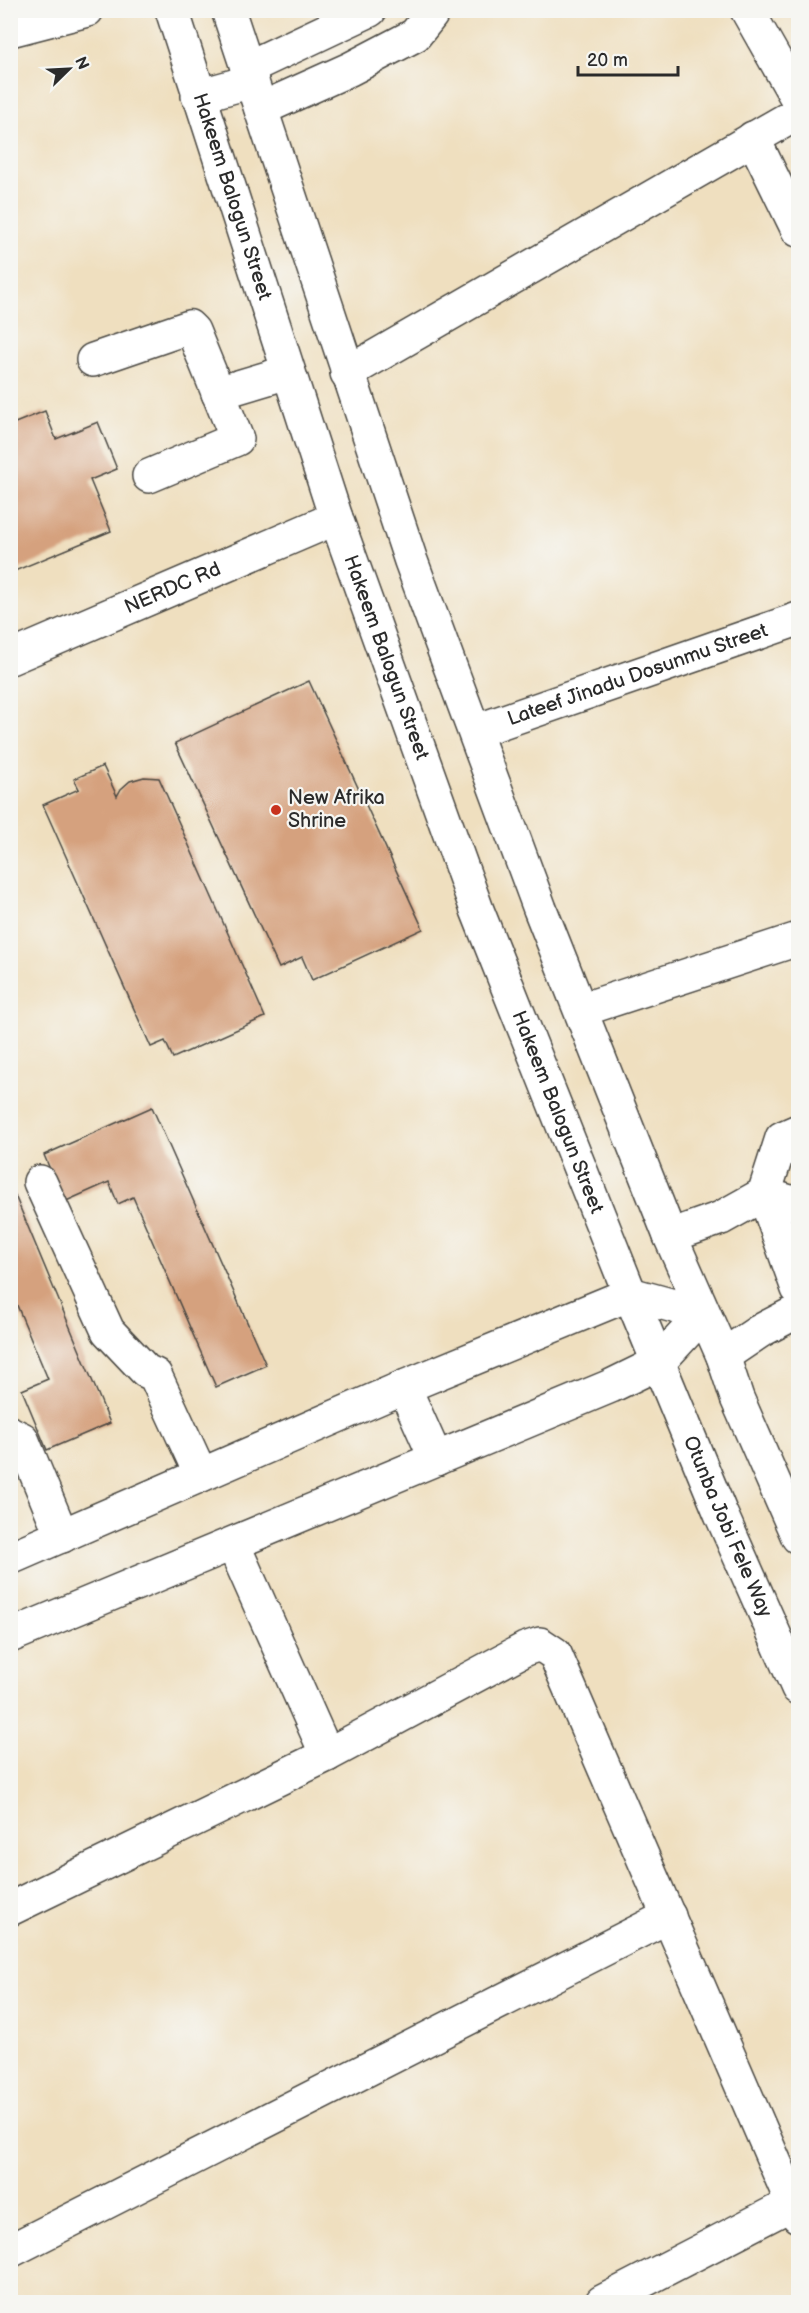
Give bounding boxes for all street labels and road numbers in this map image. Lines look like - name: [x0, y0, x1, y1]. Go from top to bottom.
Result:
- street label: Hakeem Balogun Street: [188, 90, 277, 303]
- street label: Hakeem Balogun Street: [338, 552, 434, 763]
- street label: NERDC Rd: [121, 557, 224, 619]
- street label: Lateef Jinadu Dosunmu Street: [504, 619, 771, 731]
- street label: Hakeem Balogun Street: [506, 1007, 609, 1217]
- street label: Otunba Jobi Fele Way: [678, 1432, 777, 1621]

